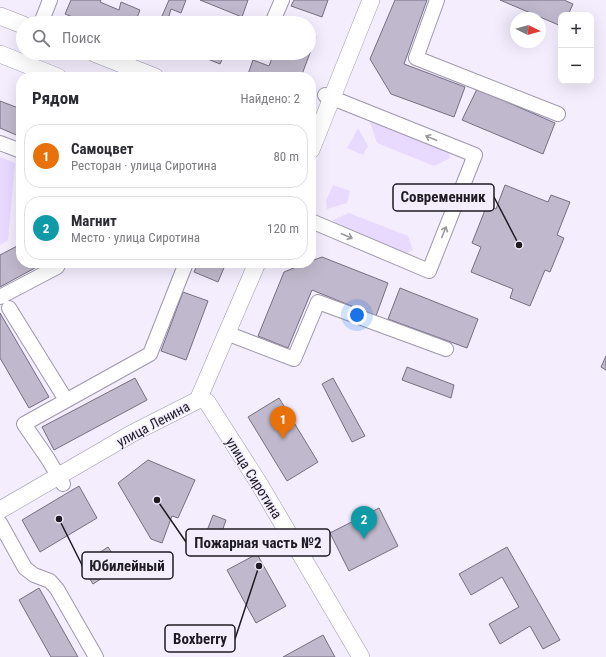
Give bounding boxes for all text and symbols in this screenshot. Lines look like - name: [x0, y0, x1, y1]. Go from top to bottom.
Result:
- north arrow: [510, 12, 546, 48]
- map controls: [558, 12, 594, 84]
- button: +: [558, 12, 594, 48]
- search box: [16, 16, 316, 60]
- icon: search: [30, 27, 52, 49]
- text: Поиск: [62, 29, 101, 47]
- button: −: [558, 48, 594, 84]
- text: Рядом: [32, 88, 79, 108]
- text: Найдено: 2: [240, 91, 300, 106]
- one-way arrow: [426, 133, 438, 141]
- text: Самоцвет: [71, 140, 134, 158]
- text: 1: [43, 149, 49, 164]
- text: 80 m: [273, 149, 299, 164]
- text: Ресторан · улица Сиротина: [71, 158, 217, 173]
- callout: Современник: [393, 184, 494, 211]
- text: Современник: [400, 188, 486, 206]
- text: Магнит: [71, 212, 117, 230]
- text: 2: [43, 221, 49, 236]
- text: 120 m: [267, 221, 299, 236]
- one-way arrow: [441, 227, 448, 239]
- text: Место · улица Сиротина: [71, 230, 200, 245]
- one-way arrow: [341, 233, 353, 241]
- your location: [347, 305, 367, 325]
- street label: улица Ленина: [114, 398, 192, 450]
- pin: 1: [270, 406, 296, 439]
- street label: улица Сиротина: [223, 434, 285, 522]
- pin: 2: [351, 506, 377, 539]
- callout: Пожарная часть №2: [186, 529, 330, 556]
- text: Пожарная часть №2: [194, 534, 322, 552]
- callout: Юбилейный: [82, 552, 173, 579]
- text: Юбилейный: [89, 557, 165, 575]
- callout: Boxberry: [165, 625, 235, 652]
- text: Boxberry: [173, 630, 227, 648]

